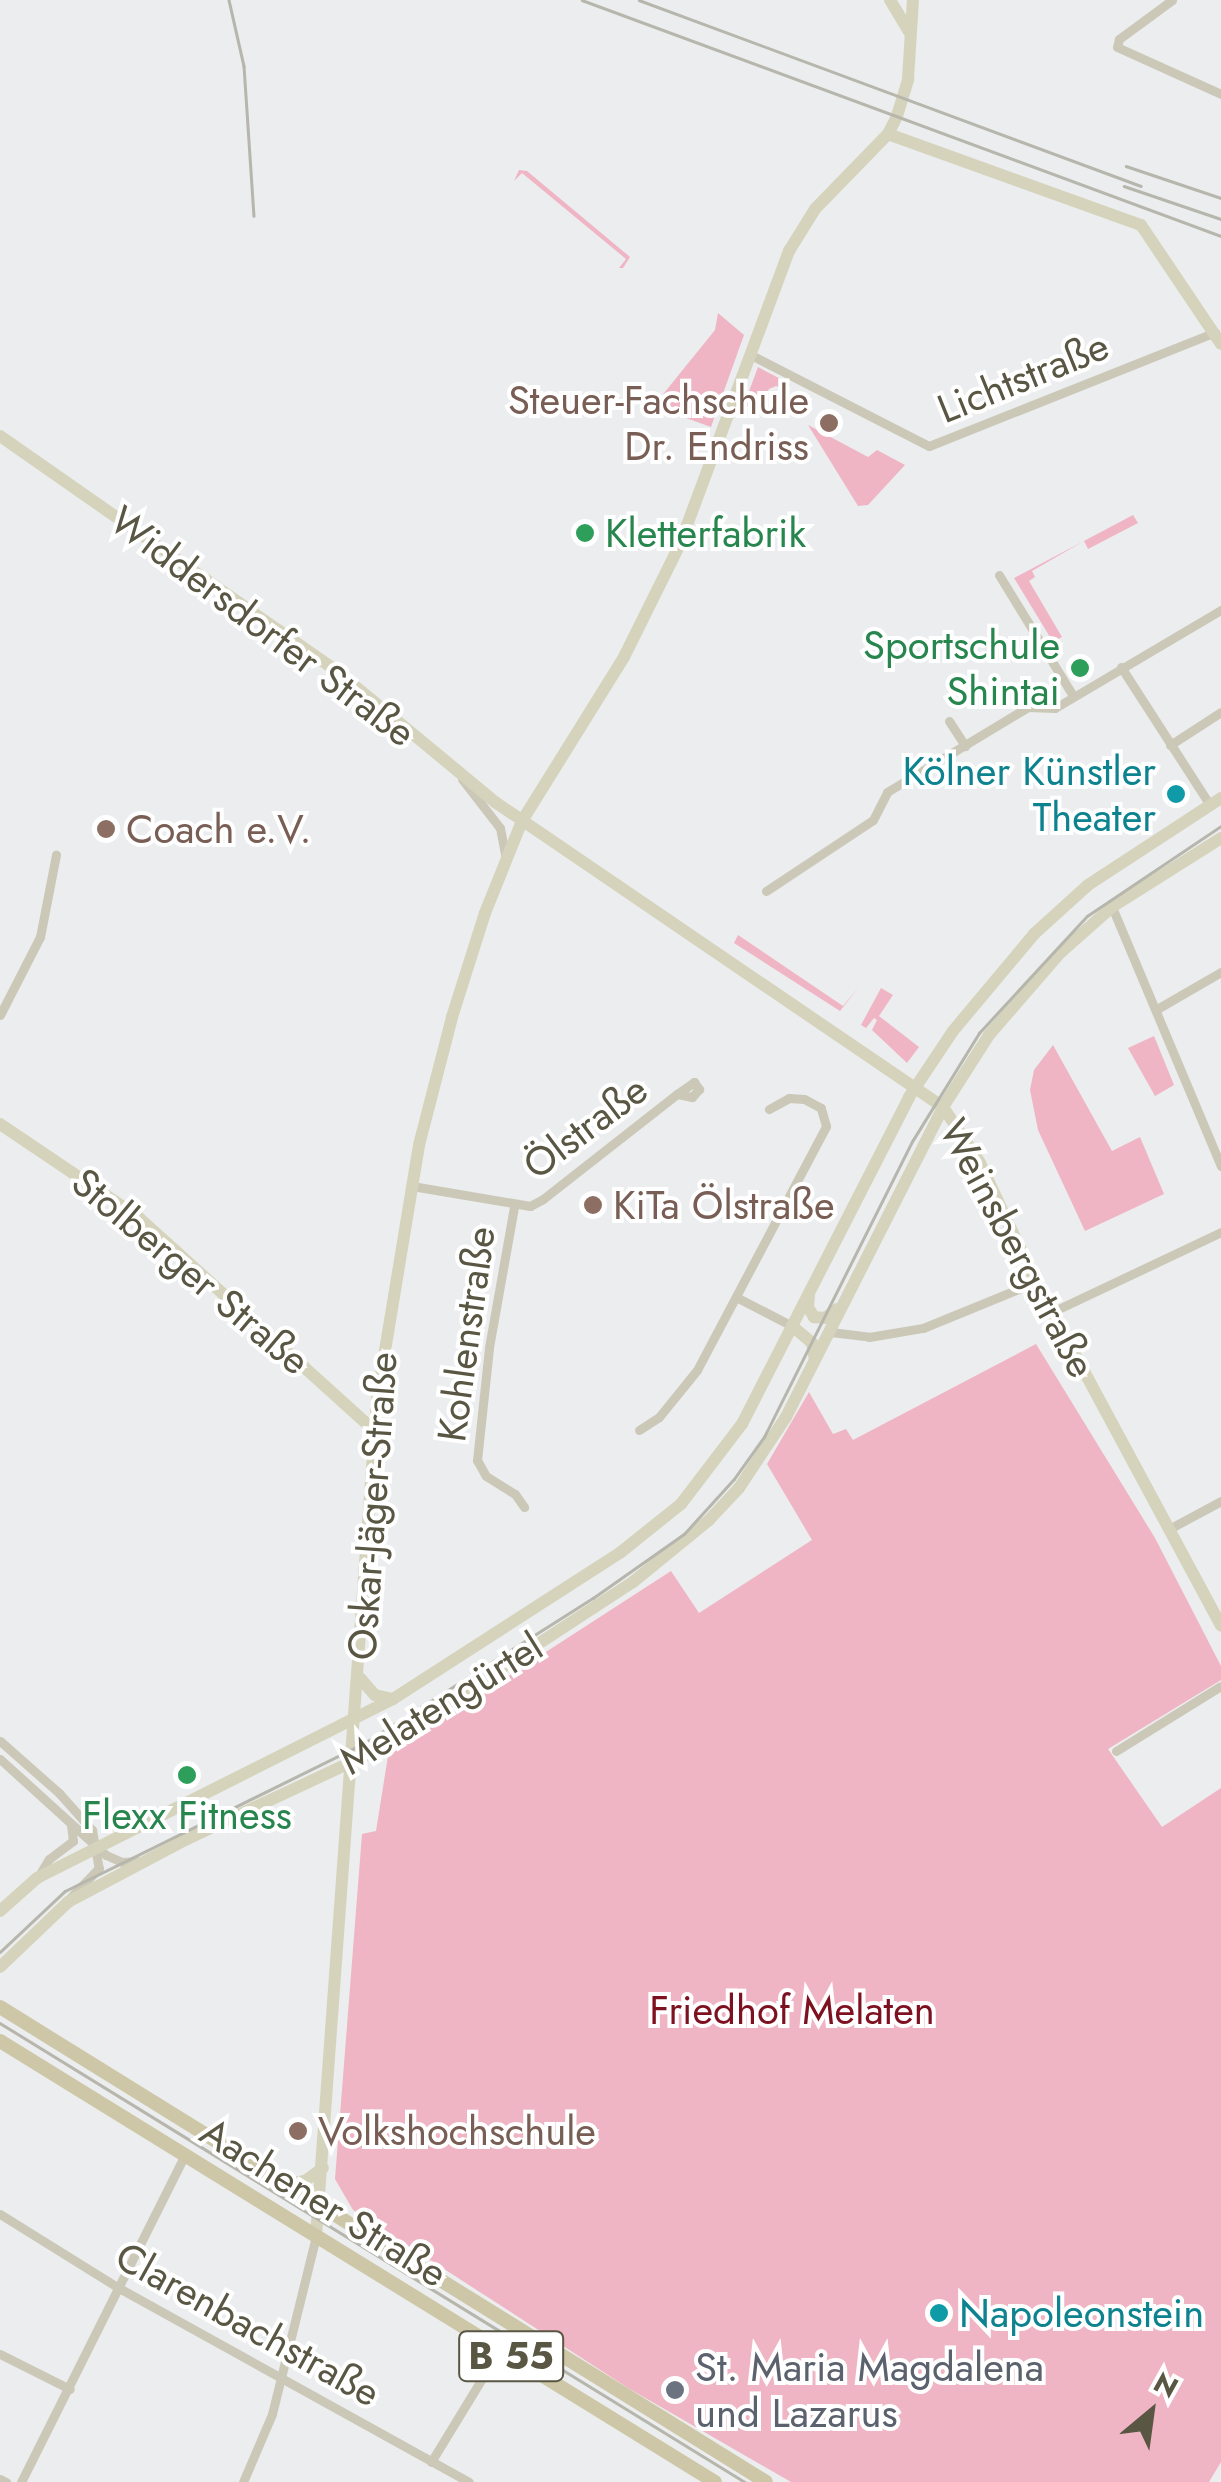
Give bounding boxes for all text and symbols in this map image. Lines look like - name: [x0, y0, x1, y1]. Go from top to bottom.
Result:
- street label: Lichtstraße: [931, 321, 1115, 433]
- place label: Steuer-Fachschule Dr. Endriss: [508, 376, 809, 470]
- marker: Steuer-Fachschule Dr. Endriss: [818, 412, 840, 434]
- street label: Widdersdorfer Straße: [101, 496, 425, 756]
- place label: Kletterfabrik: [605, 509, 806, 557]
- marker: Kletterfabrik: [574, 522, 596, 544]
- place label: Sportschule Shintai: [863, 621, 1060, 715]
- marker: Sportschule Shintai: [1069, 657, 1091, 679]
- place label: Kölner Künstler Theater: [902, 747, 1156, 841]
- marker: Kölner Künstler Theater: [1165, 783, 1187, 805]
- place label: Coach e.V.: [126, 805, 312, 853]
- marker: Coach e.V.: [95, 818, 117, 840]
- street label: Ölstraße: [514, 1065, 656, 1189]
- street label: Weinsbergstraße: [930, 1111, 1106, 1385]
- street label: Stolberger Straße: [62, 1158, 320, 1384]
- place label: KiTa Ölstraße: [613, 1181, 835, 1229]
- marker: KiTa Ölstraße: [582, 1194, 604, 1216]
- street label: Kohlenstraße: [427, 1223, 505, 1445]
- street label: Oskar-Jäger-Straße: [337, 1350, 407, 1662]
- street label: Melatengürtel: [331, 1622, 551, 1784]
- marker: Flexx Fitness: [176, 1764, 198, 1786]
- place label: Flexx Fitness: [82, 1791, 292, 1839]
- park label: Friedhof Melaten: [649, 1986, 935, 2034]
- street label: Aachener Straße: [192, 2107, 456, 2297]
- place label: Volkshochschule: [318, 2107, 596, 2155]
- marker: Volkshochschule: [287, 2120, 309, 2142]
- street label: Clarenbachstraße: [108, 2232, 388, 2416]
- place label: Napoleonstein: [959, 2289, 1204, 2337]
- marker: Napoleonstein: [928, 2302, 950, 2324]
- road number: B 55: [456, 2323, 566, 2389]
- place label: St. Maria Magdalena und Lazarus: [695, 2343, 1044, 2437]
- north arrow: [1101, 2362, 1201, 2462]
- text: N: [1146, 2362, 1185, 2409]
- marker: St. Maria Magdalena und Lazarus: [664, 2379, 686, 2401]

